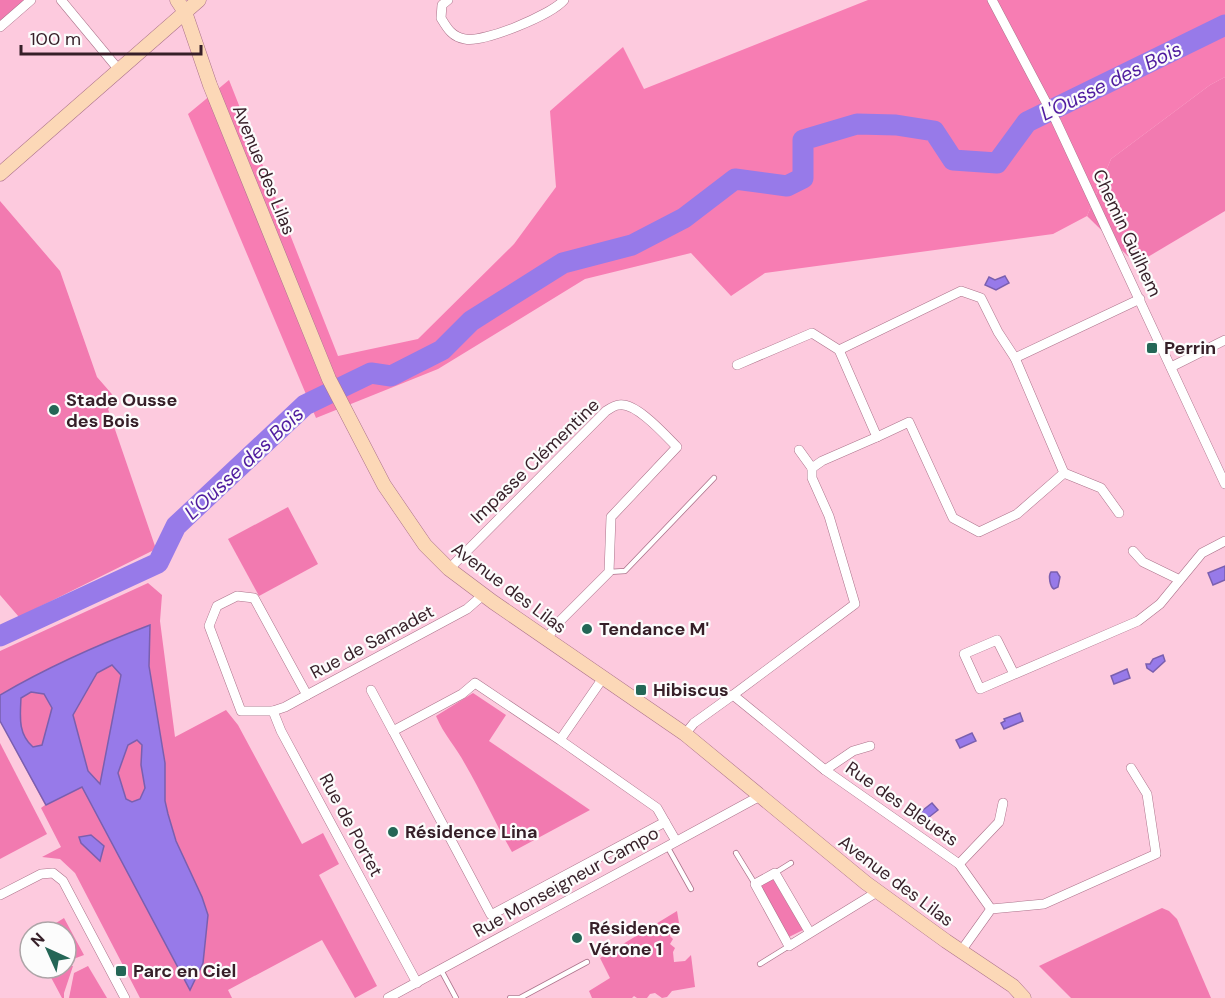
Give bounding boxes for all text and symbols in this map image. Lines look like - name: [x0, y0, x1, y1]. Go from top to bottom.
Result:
- scale bar: [21, 18, 201, 56]
- text: 100 m: [30, 27, 81, 51]
- water label: L'Ousse des Bois: [1036, 35, 1186, 127]
- street label: Avenue des Lilas: [227, 102, 301, 238]
- street label: Chemin Guilhem: [1087, 165, 1167, 301]
- place label: Perrin: [1164, 336, 1216, 360]
- marker: Perrin: [1145, 341, 1159, 355]
- place label: Stade Ousse des Bois: [66, 388, 177, 433]
- street label: Impasse Clémentine: [465, 393, 605, 529]
- water label: L'Ousse des Bois: [179, 401, 309, 525]
- marker: Stade Ousse des Bois: [47, 403, 61, 417]
- street label: Avenue des Lilas: [447, 537, 571, 639]
- street label: Rue de Samadet: [306, 599, 438, 685]
- place label: Tendance M': [599, 617, 709, 641]
- marker: Tendance M': [580, 622, 594, 636]
- place label: Hibiscus: [653, 678, 729, 702]
- marker: Hibiscus: [634, 683, 648, 697]
- street label: Rue des Bleuets: [841, 756, 963, 852]
- street label: Rue de Portet: [314, 769, 388, 881]
- place label: Résidence Lina: [405, 820, 538, 844]
- street label: Rue Monseigneur Campo: [469, 821, 663, 943]
- marker: Résidence Lina: [386, 825, 400, 839]
- street label: Avenue des Lilas: [834, 830, 958, 932]
- place label: Résidence Vérone 1: [589, 916, 681, 961]
- north arrow: [18, 920, 78, 980]
- text: N: [26, 928, 49, 951]
- marker: Résidence Vérone 1: [570, 931, 584, 945]
- place label: Parc en Ciel: [133, 959, 236, 983]
- marker: Parc en Ciel: [114, 964, 128, 978]

